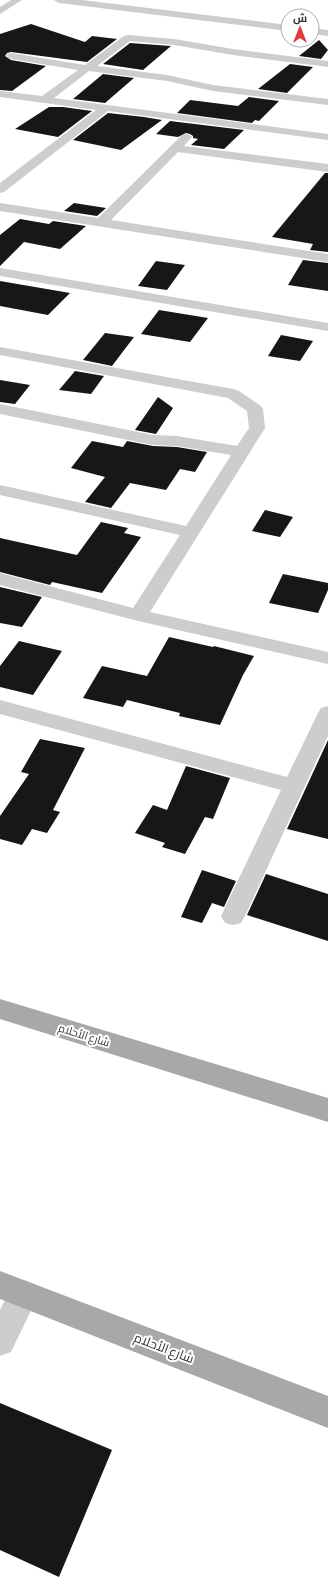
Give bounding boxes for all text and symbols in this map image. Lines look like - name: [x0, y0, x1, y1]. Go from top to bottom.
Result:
- north arrow: [280, 8, 320, 48]
- text: ش: [293, 12, 307, 25]
- street label: شارع الأحلام: [56, 1021, 111, 1050]
- street label: شارع الأحلام: [131, 1330, 196, 1368]

